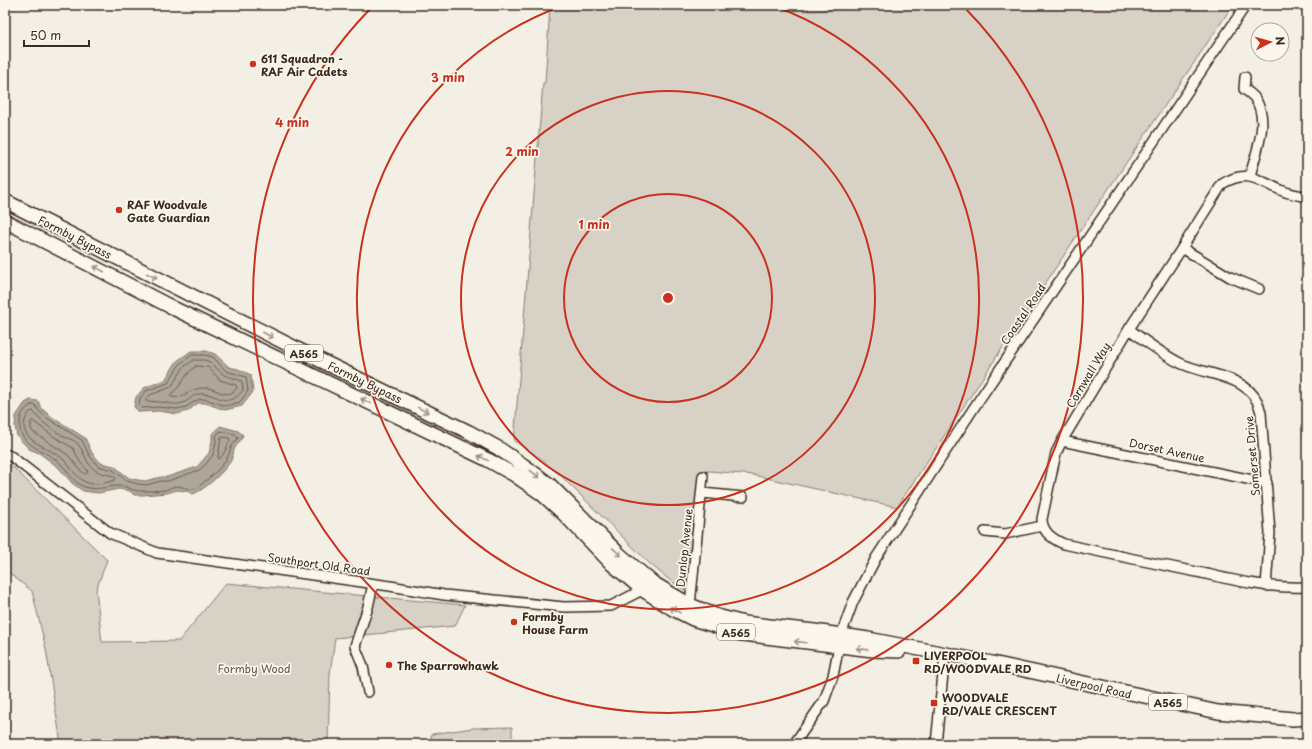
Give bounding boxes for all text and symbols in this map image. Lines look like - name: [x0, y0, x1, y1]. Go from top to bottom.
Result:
- scale bar: [24, 22, 89, 48]
- north arrow: [1250, 22, 1290, 62]
- text: 50 m: [30, 26, 61, 44]
- text: N: [1272, 36, 1289, 46]
- place label: 611 Squadron - RAF Air Cadets: [261, 50, 348, 80]
- marker: 611 Squadron - RAF Air Cadets: [248, 59, 258, 69]
- text: 3 min: [431, 68, 465, 86]
- text: 4 min: [275, 113, 309, 131]
- text: 2 min: [505, 142, 539, 160]
- place label: RAF Woodvale Gate Guardian: [127, 196, 210, 226]
- marker: RAF Woodvale Gate Guardian: [114, 205, 124, 215]
- street label: Formby Bypass: [35, 211, 115, 263]
- text: 1 min: [578, 215, 610, 233]
- one-way arrow: [93, 265, 105, 272]
- one-way arrow: [146, 273, 158, 280]
- street label: Coastal Road: [996, 280, 1050, 348]
- centre of rings: [661, 291, 675, 305]
- one-way arrow: [262, 332, 274, 339]
- street label: Cornwall Way: [1062, 339, 1114, 411]
- road number: A565: [285, 345, 323, 361]
- street label: Formby Bypass: [325, 357, 405, 407]
- one-way arrow: [360, 397, 372, 404]
- one-way arrow: [417, 407, 429, 414]
- street label: Somerset Drive: [1240, 415, 1264, 497]
- street label: Dorset Avenue: [1128, 434, 1206, 466]
- one-way arrow: [477, 454, 489, 461]
- one-way arrow: [530, 470, 541, 478]
- street label: Dunlop Avenue: [671, 508, 697, 588]
- one-way arrow: [612, 547, 622, 557]
- street label: Southport Old Road: [267, 548, 371, 580]
- one-way arrow: [669, 605, 681, 613]
- place label: Formby House Farm: [522, 608, 588, 638]
- marker: Formby House Farm: [509, 617, 519, 627]
- road number: A565: [717, 624, 755, 640]
- one-way arrow: [794, 638, 807, 645]
- one-way arrow: [856, 645, 869, 653]
- place label: LIVERPOOL RD/WOODVALE RD: [924, 647, 1032, 677]
- marker: LIVERPOOL RD/WOODVALE RD: [911, 656, 921, 666]
- place label: The Sparrowhawk: [397, 657, 499, 674]
- park label: Formby Wood: [218, 660, 290, 677]
- marker: The Sparrowhawk: [384, 660, 394, 670]
- street label: Liverpool Road: [1055, 669, 1133, 703]
- place label: WOODVALE RD/VALE CRESCENT: [942, 689, 1057, 719]
- road number: A565: [1149, 694, 1187, 710]
- marker: WOODVALE RD/VALE CRESCENT: [929, 698, 939, 708]

